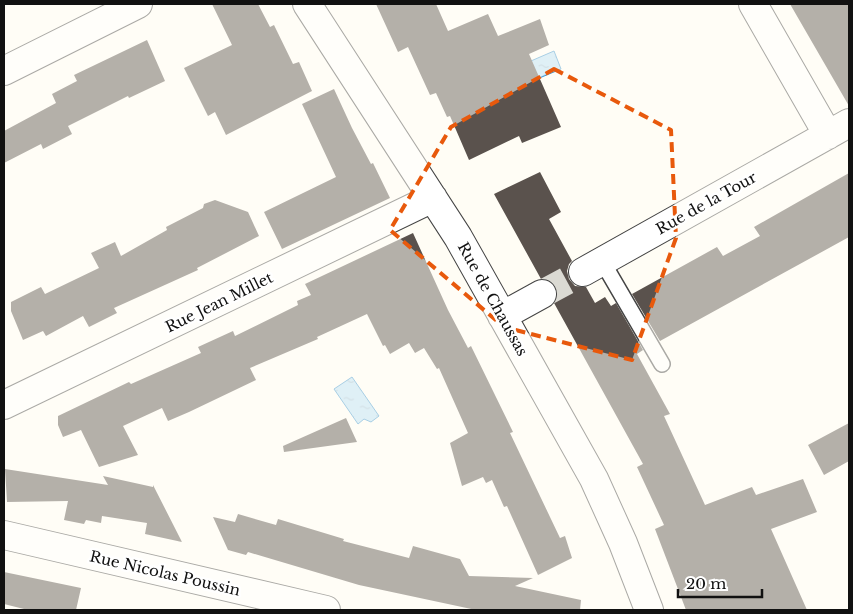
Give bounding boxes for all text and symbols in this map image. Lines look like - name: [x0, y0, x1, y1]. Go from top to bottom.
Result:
- street label: Rue de la Tour: [652, 167, 760, 238]
- street label: Rue de Chaussas: [454, 239, 532, 359]
- street label: Rue Jean Millet: [162, 268, 276, 336]
- street label: Rue Nicolas Poussin: [88, 546, 242, 600]
- scale bar: [678, 566, 762, 598]
- text: 20 m: [686, 574, 726, 593]

